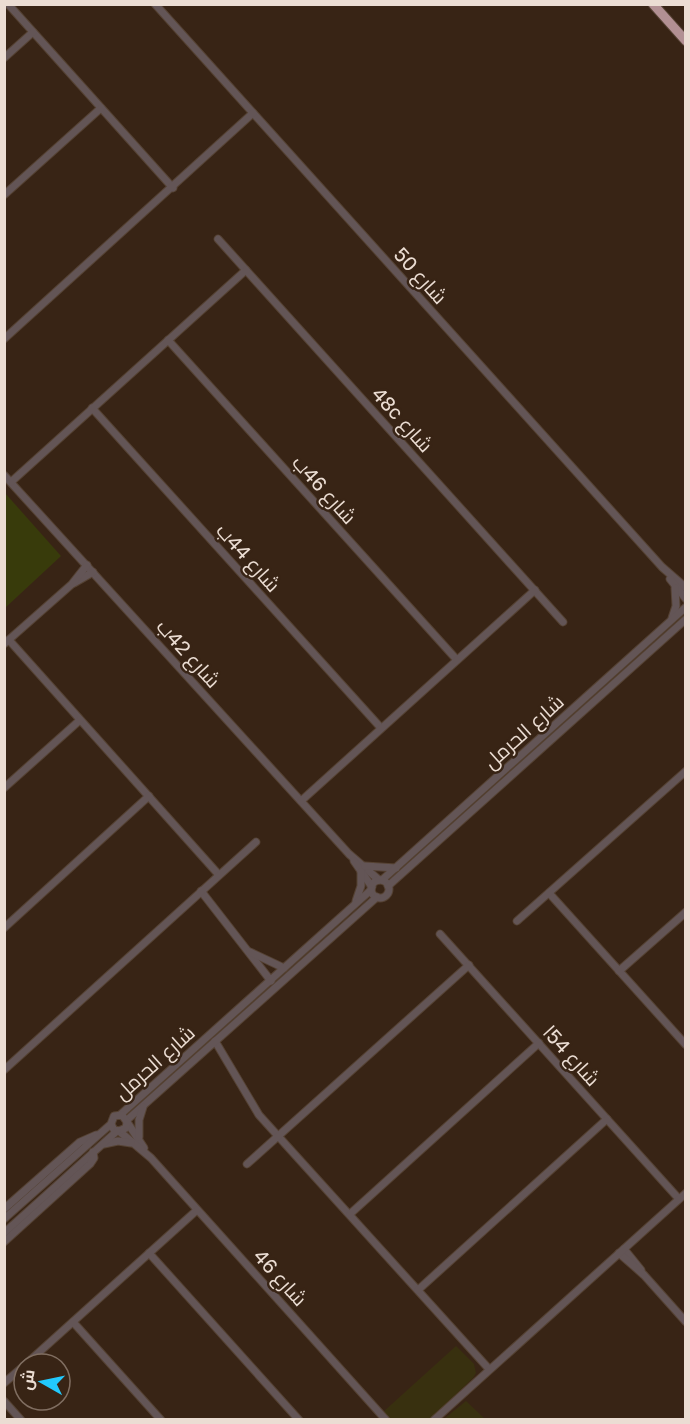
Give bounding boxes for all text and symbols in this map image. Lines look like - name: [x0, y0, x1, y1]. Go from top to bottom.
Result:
- street label: شارع 50: [387, 242, 453, 310]
- street label: 48c شارع: [365, 382, 438, 458]
- street label: شارع 46ب: [286, 450, 362, 530]
- street label: شارع 44ب: [210, 518, 286, 598]
- street label: شارع 42ب: [150, 614, 226, 694]
- street label: شارع الحرمل: [478, 689, 570, 775]
- street label: شارع الحرمل: [109, 1020, 201, 1106]
- street label: شارع 54ا: [536, 1020, 605, 1092]
- street label: شارع 46: [247, 1244, 313, 1312]
- north arrow: [12, 1352, 72, 1412]
- text: ش: [16, 1368, 39, 1391]

